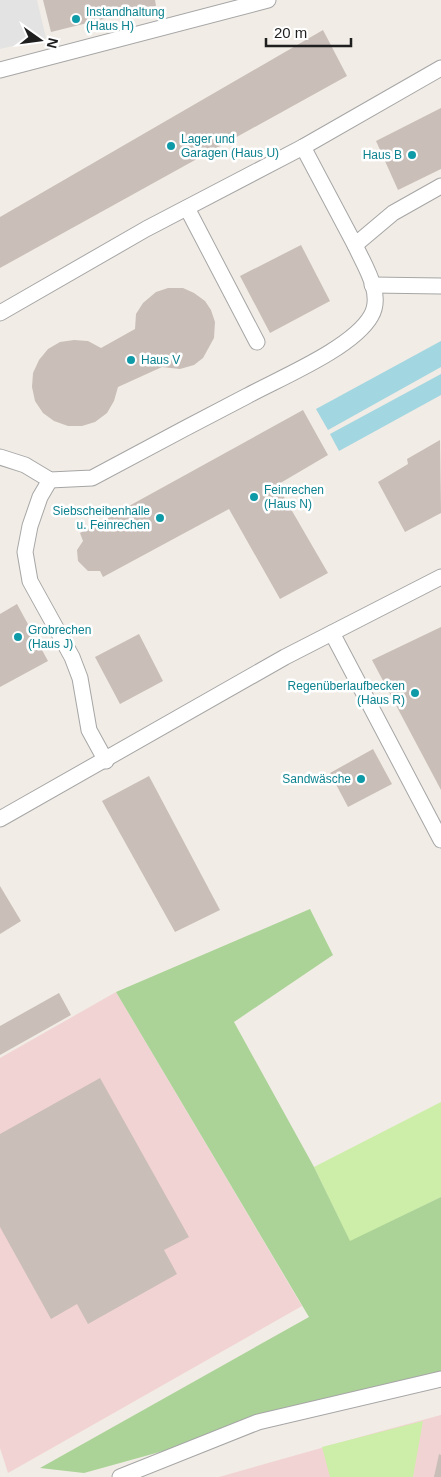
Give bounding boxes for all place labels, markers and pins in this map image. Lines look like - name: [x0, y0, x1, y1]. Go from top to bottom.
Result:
- place label: Instandhaltung (Haus H): [86, 5, 165, 33]
- marker: Instandhaltung (Haus H): [70, 13, 82, 25]
- place label: Lager und Garagen (Haus U): [181, 132, 279, 160]
- marker: Lager und Garagen (Haus U): [165, 140, 177, 152]
- place label: Haus B: [363, 148, 402, 162]
- marker: Haus B: [406, 149, 418, 161]
- place label: Haus V: [141, 353, 180, 367]
- marker: Haus V: [125, 354, 137, 366]
- place label: Feinrechen (Haus N): [264, 483, 324, 511]
- marker: Feinrechen (Haus N): [248, 491, 260, 503]
- place label: Siebscheibenhalle u. Feinrechen: [53, 504, 150, 532]
- marker: Siebscheibenhalle u. Feinrechen: [154, 512, 166, 524]
- place label: Grobrechen (Haus J): [28, 623, 91, 651]
- marker: Grobrechen (Haus J): [12, 631, 24, 643]
- place label: Regenüberlaufbecken (Haus R): [288, 679, 405, 707]
- marker: Regenüberlaufbecken (Haus R): [409, 687, 421, 699]
- place label: Sandwäsche: [282, 772, 351, 786]
- marker: Sandwäsche: [355, 773, 367, 785]

